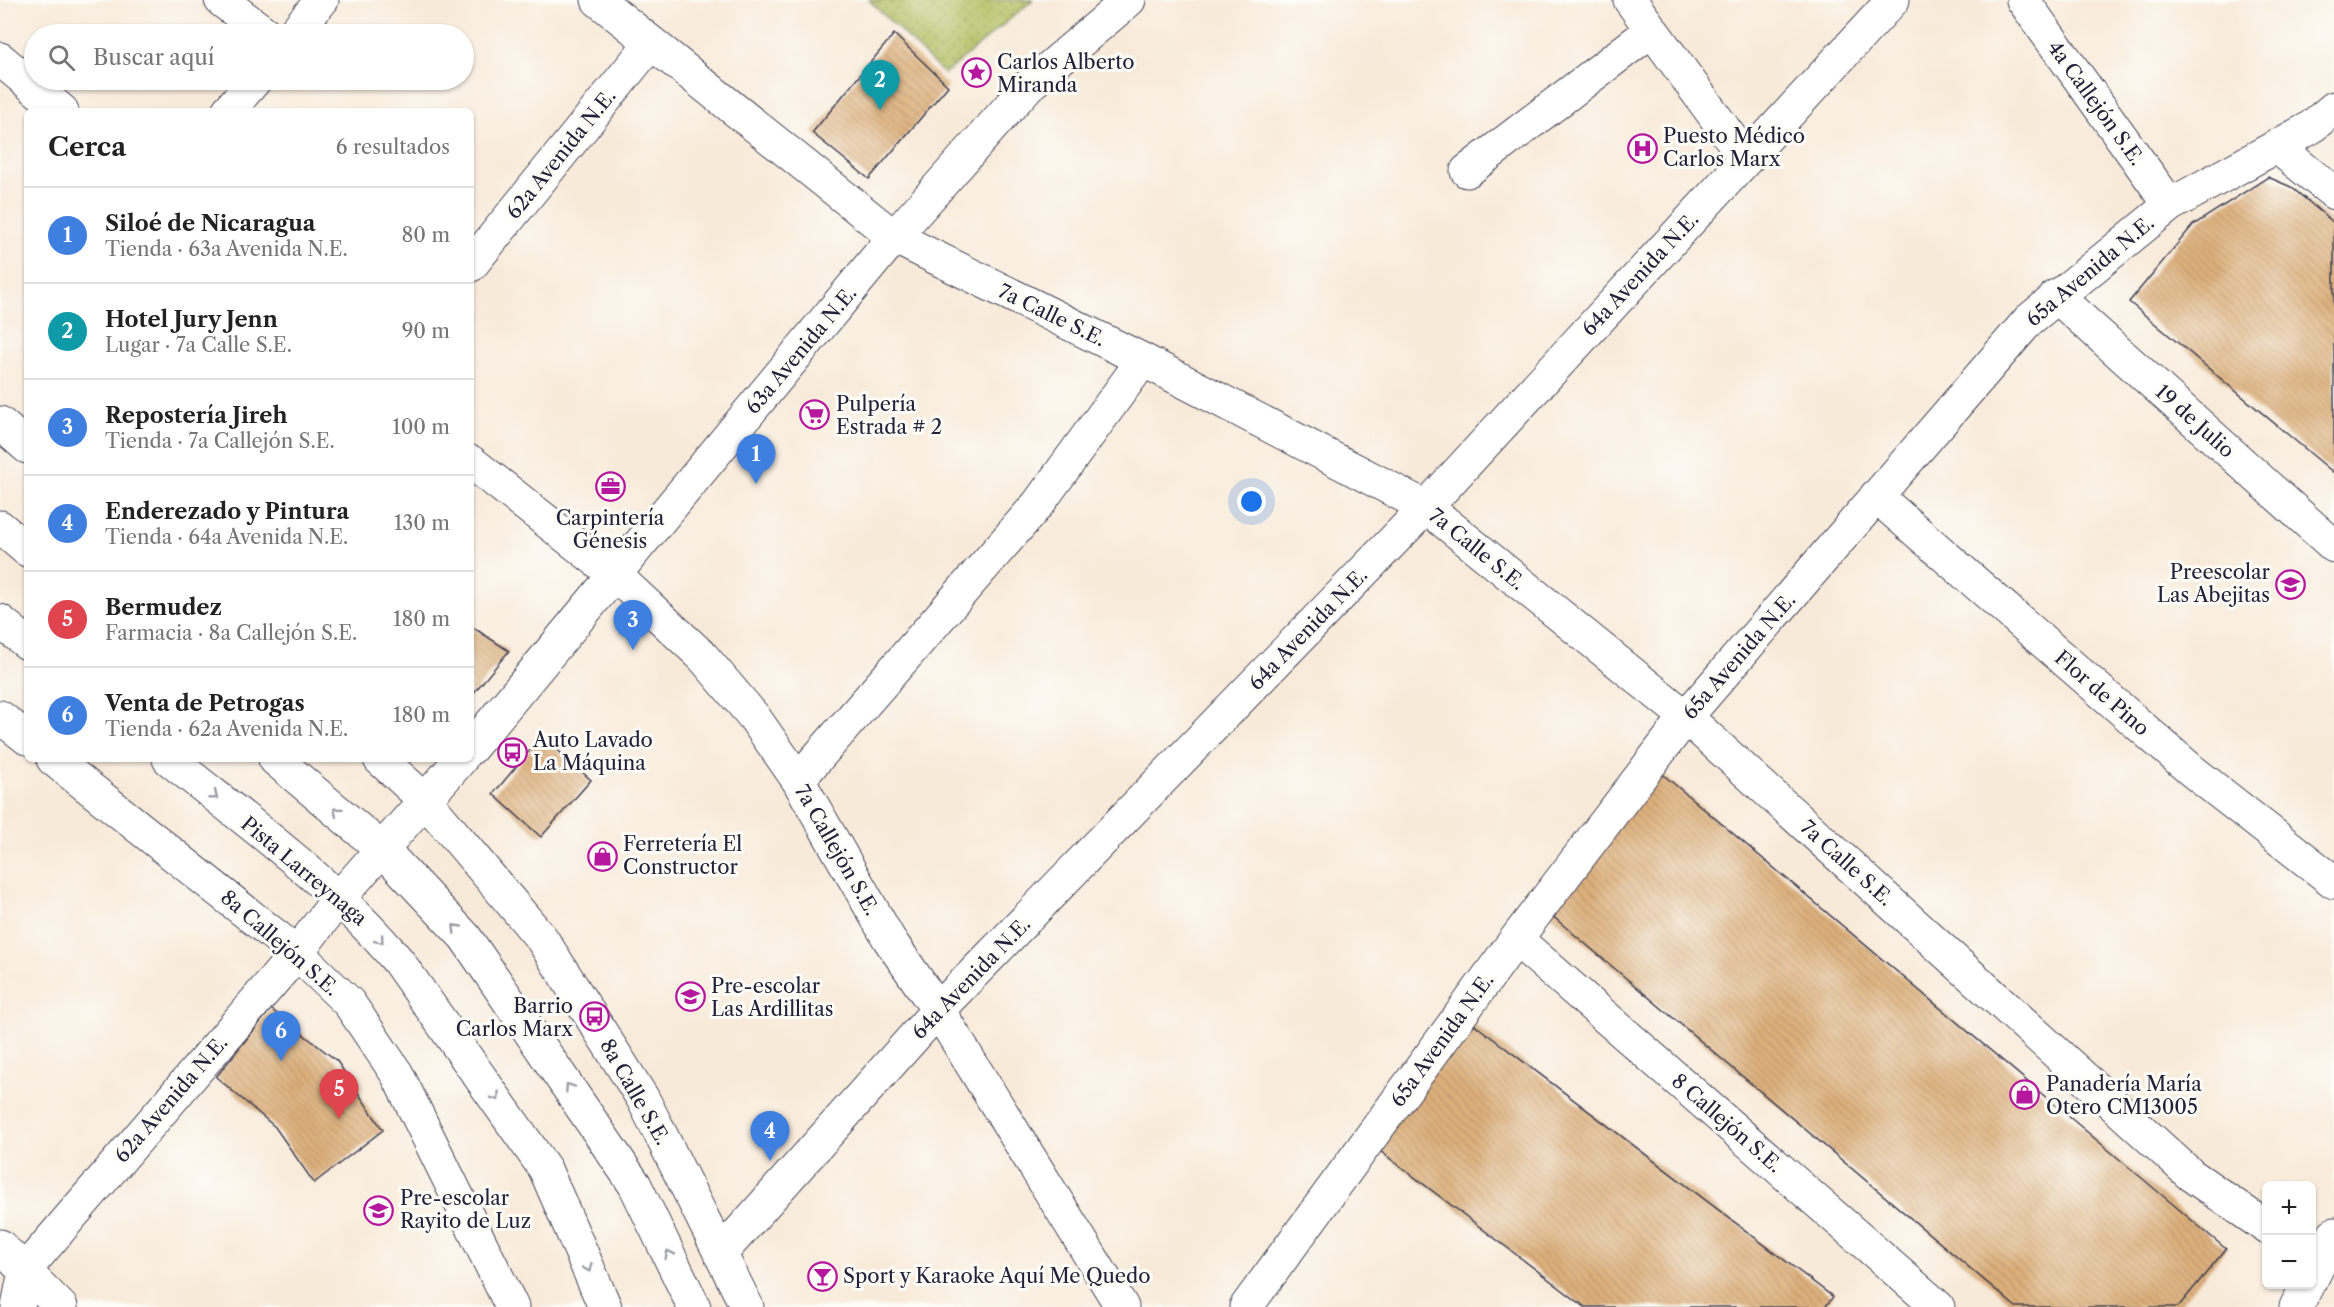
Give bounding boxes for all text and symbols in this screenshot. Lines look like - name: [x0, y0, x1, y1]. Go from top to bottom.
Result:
- search box: [24, 24, 474, 90]
- street label: 4a Callejón S.E.: [2043, 36, 2149, 170]
- icon: search: [45, 41, 78, 74]
- text: Buscar aquí: [93, 44, 215, 71]
- place label: Carlos Alberto Miranda: [997, 50, 1135, 97]
- place icon: Carlos Alberto Miranda: [960, 57, 992, 89]
- pin: 2: [860, 60, 900, 110]
- street label: 62a Avenida N.E.: [501, 84, 621, 224]
- place label: Puesto Médico Carlos Marx: [1663, 124, 1805, 171]
- text: Cerca: [48, 131, 126, 163]
- hospital icon: Puesto Médico Carlos Marx: [1626, 132, 1658, 164]
- text: 6 resultados: [336, 135, 450, 159]
- street label: 64a Avenida N.E.: [1577, 207, 1703, 341]
- text: Siloé de Nicaragua: [105, 210, 316, 237]
- street label: 65a Avenida N.E.: [2021, 211, 2159, 331]
- text: 1: [63, 223, 72, 247]
- text: 80 m: [402, 223, 450, 247]
- text: Tienda · 63a Avenida N.E.: [105, 237, 348, 261]
- street label: 7a Calle S.E.: [995, 279, 1109, 351]
- street label: 63a Avenida N.E.: [741, 281, 861, 419]
- text: Hotel Jury Jenn: [105, 306, 278, 333]
- text: 2: [62, 319, 73, 343]
- text: 90 m: [402, 319, 450, 343]
- text: Lugar · 7a Calle S.E.: [105, 333, 292, 357]
- street label: 19 de Julio: [2151, 379, 2239, 463]
- place label: Pulpería Estrada # 2: [836, 392, 942, 439]
- supermarket icon: Pulpería Estrada # 2: [799, 399, 831, 431]
- text: Repostería Jireh: [105, 402, 288, 429]
- text: 3: [62, 415, 73, 439]
- text: 100 m: [392, 415, 450, 439]
- text: Tienda · 7a Callejón S.E.: [105, 429, 335, 453]
- pin: 1: [736, 434, 776, 484]
- office icon: Carpintería Génesis: [594, 471, 626, 503]
- your location: [1237, 487, 1266, 516]
- text: Enderezado y Pintura: [105, 498, 349, 525]
- street label: 7a Calle S.E.: [1424, 503, 1530, 595]
- place label: Carpintería Génesis: [556, 506, 665, 553]
- text: 4: [62, 511, 73, 535]
- text: 130 m: [394, 511, 450, 535]
- text: Tienda · 64a Avenida N.E.: [105, 525, 348, 549]
- place label: Preescolar Las Abejitas: [2157, 560, 2271, 607]
- street label: 64a Avenida N.E.: [1244, 563, 1372, 695]
- school or university icon: Preescolar Las Abejitas: [2275, 568, 2307, 600]
- street label: 65a Avenida N.E.: [1678, 588, 1800, 724]
- text: Bermudez: [105, 594, 222, 621]
- pin: 3: [614, 600, 652, 650]
- text: 5: [62, 607, 73, 631]
- text: 180 m: [393, 607, 450, 631]
- text: Farmacia · 8a Callejón S.E.: [105, 621, 357, 645]
- street label: Flor de Pino: [2050, 645, 2154, 741]
- text: Venta de Petrogas: [105, 690, 305, 717]
- text: 6: [62, 703, 73, 727]
- text: 180 m: [393, 703, 450, 727]
- text: Tienda · 62a Avenida N.E.: [105, 717, 348, 741]
- place label: Auto Lavado La Máquina: [532, 728, 653, 775]
- bus stop icon: Auto Lavado La Máquina: [496, 736, 528, 768]
- street label: 7a Callejón S.E.: [790, 781, 884, 919]
- one-way arrow: [208, 789, 219, 800]
- one-way arrow: [333, 808, 344, 819]
- street label: Pista Larreynaga: [236, 811, 372, 931]
- street label: 7a Calle S.E.: [1796, 815, 1898, 911]
- place label: Ferretería El Constructor: [623, 832, 742, 879]
- shop icon: Ferretería El Constructor: [586, 840, 618, 872]
- street label: 8a Callejón S.E.: [216, 885, 344, 1001]
- street label: 64a Avenida N.E.: [907, 912, 1035, 1044]
- one-way arrow: [453, 924, 464, 935]
- one-way arrow: [373, 933, 384, 944]
- street label: 65a Avenida N.E.: [1385, 968, 1499, 1112]
- place label: Pre-escolar Las Ardillitas: [711, 974, 833, 1021]
- school or university icon: Pre-escolar Las Ardillitas: [674, 981, 706, 1013]
- place label: Barrio Carlos Marx: [456, 994, 573, 1041]
- bus stop icon: Barrio Carlos Marx: [578, 1001, 610, 1033]
- pin: 6: [262, 1012, 300, 1061]
- street label: 62a Avenida N.E.: [109, 1031, 233, 1167]
- street label: 8a Calle S.E.: [595, 1035, 675, 1149]
- street label: 8 Callejón S.E.: [1667, 1069, 1787, 1177]
- pin: 5: [320, 1070, 358, 1119]
- place label: Panadería María Otero CM13005: [2046, 1072, 2202, 1119]
- shop icon: Panadería María Otero CM13005: [2009, 1079, 2041, 1111]
- one-way arrow: [565, 1083, 576, 1094]
- one-way arrow: [488, 1090, 499, 1101]
- pin: 4: [750, 1112, 790, 1161]
- map controls: [2262, 1181, 2316, 1289]
- button: +: [2262, 1181, 2316, 1235]
- place label: Pre-escolar Rayito de Luz: [400, 1186, 531, 1233]
- school or university icon: Pre-escolar Rayito de Luz: [363, 1194, 395, 1226]
- button: −: [2262, 1235, 2316, 1289]
- one-way arrow: [664, 1250, 676, 1261]
- bar icon: Sport y Karaoke Aquí Me Quedo: [806, 1260, 838, 1292]
- one-way arrow: [581, 1261, 593, 1272]
- place label: Sport y Karaoke Aquí Me Quedo: [843, 1264, 1150, 1288]

